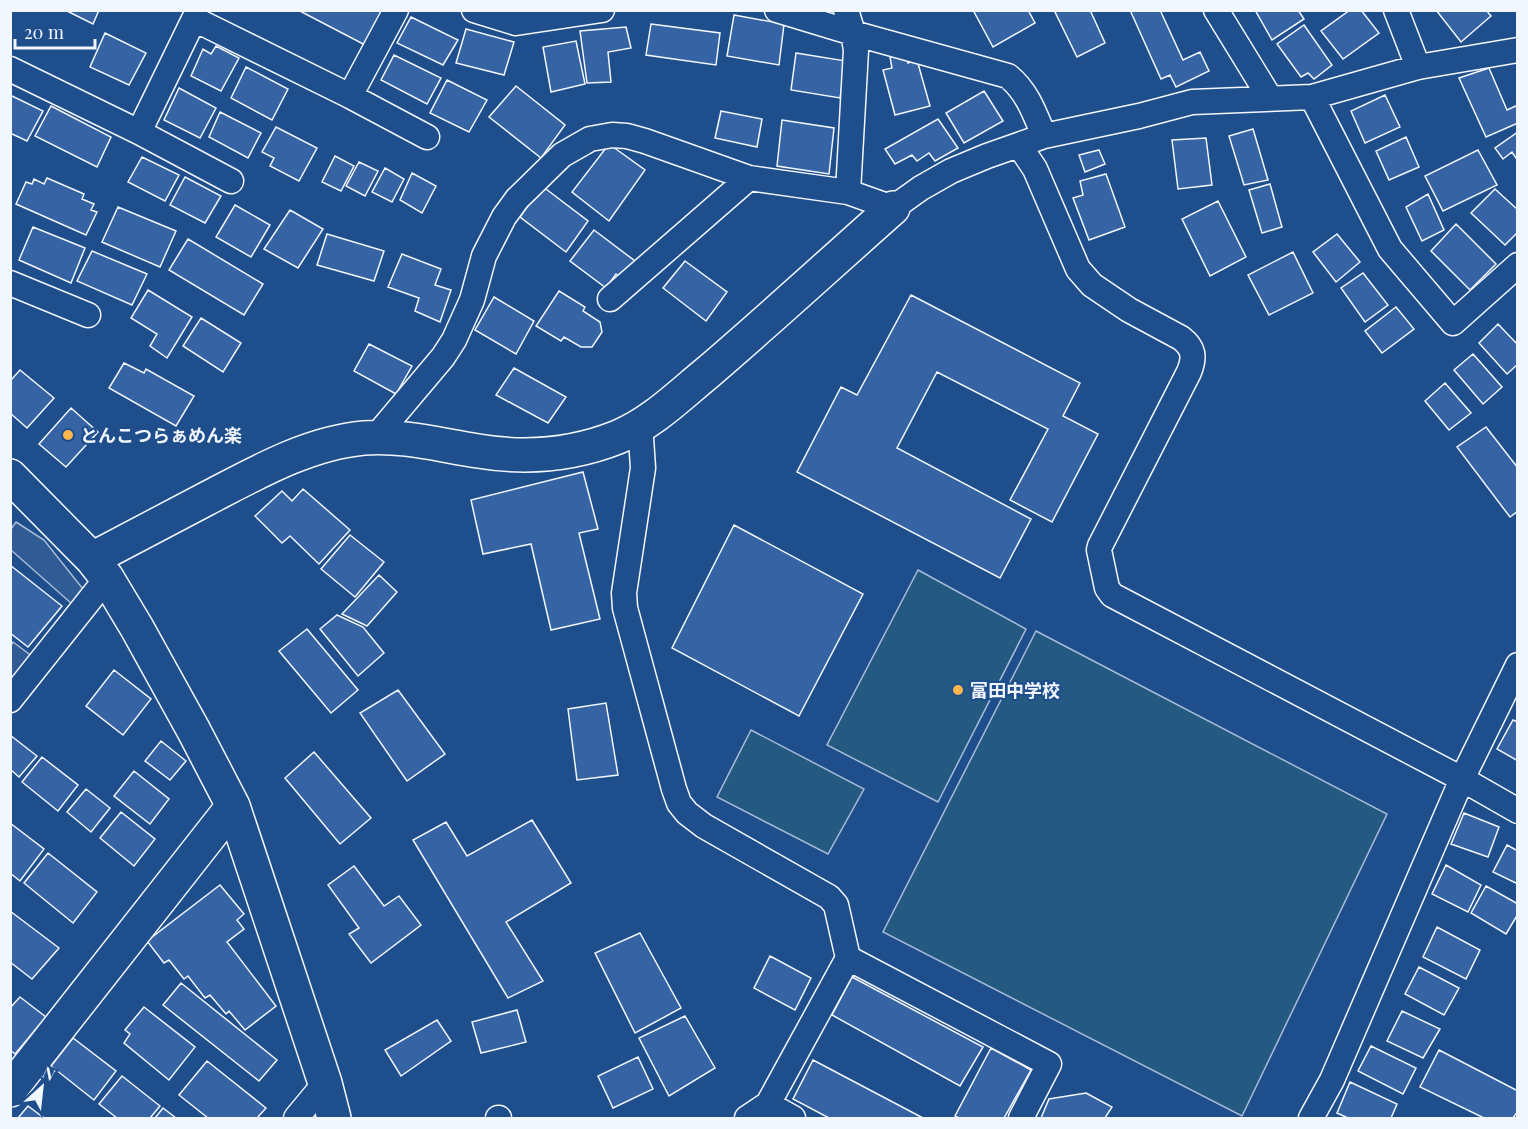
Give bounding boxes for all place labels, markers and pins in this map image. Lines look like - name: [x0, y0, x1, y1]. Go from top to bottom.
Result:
- place label: とんこつらぁめん楽: [80, 423, 242, 447]
- marker: とんこつらぁめん楽: [61, 428, 75, 442]
- place label: 富田中学校: [970, 678, 1060, 702]
- marker: 富田中学校: [951, 683, 965, 697]

